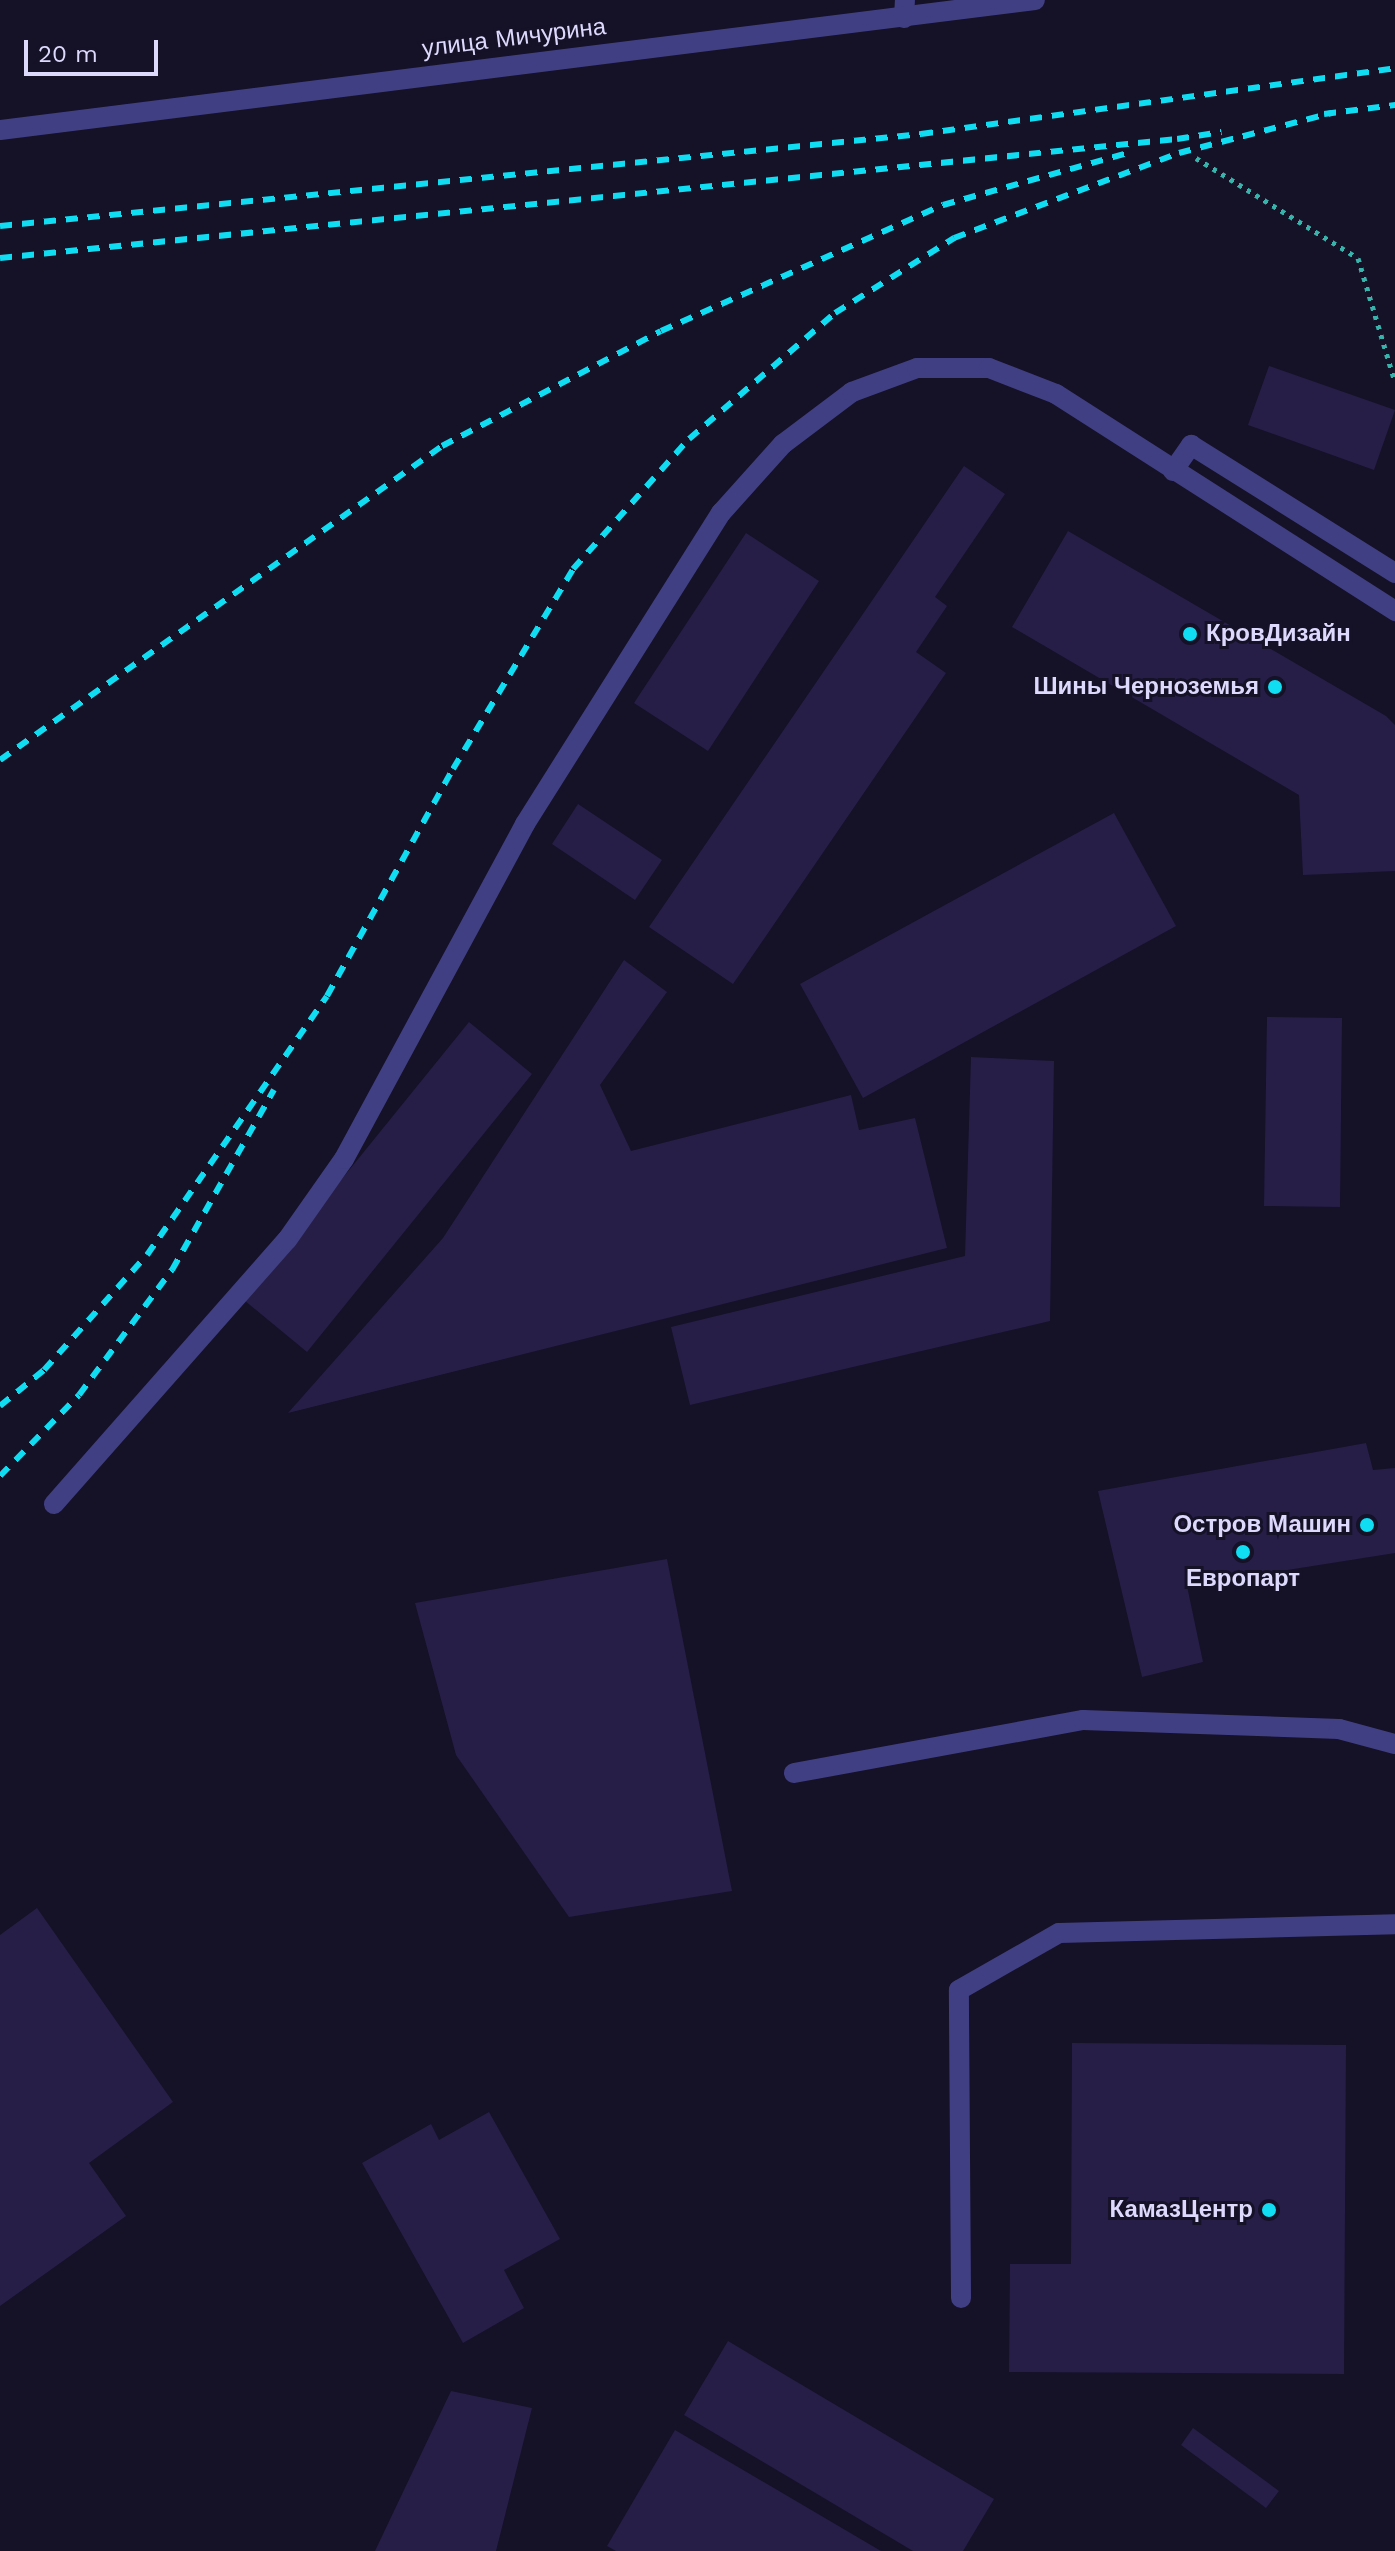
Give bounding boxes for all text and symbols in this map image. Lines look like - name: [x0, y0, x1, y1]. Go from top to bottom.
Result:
- street label: улица Мичурина: [420, 12, 608, 64]
- scale bar: [28, 24, 162, 74]
- text: 20 m: [38, 40, 98, 68]
- place label: КровДизайн: [1206, 620, 1351, 648]
- marker: КровДизайн: [1181, 625, 1199, 643]
- place label: Шины Черноземья: [1033, 673, 1259, 701]
- marker: Шины Черноземья: [1266, 678, 1284, 696]
- place label: Остров Машин: [1173, 1511, 1351, 1539]
- marker: Остров Машин: [1358, 1516, 1376, 1534]
- marker: Европарт: [1234, 1543, 1252, 1561]
- place label: Европарт: [1186, 1565, 1300, 1593]
- place label: КамазЦентр: [1110, 2196, 1253, 2224]
- marker: КамазЦентр: [1260, 2201, 1278, 2219]

